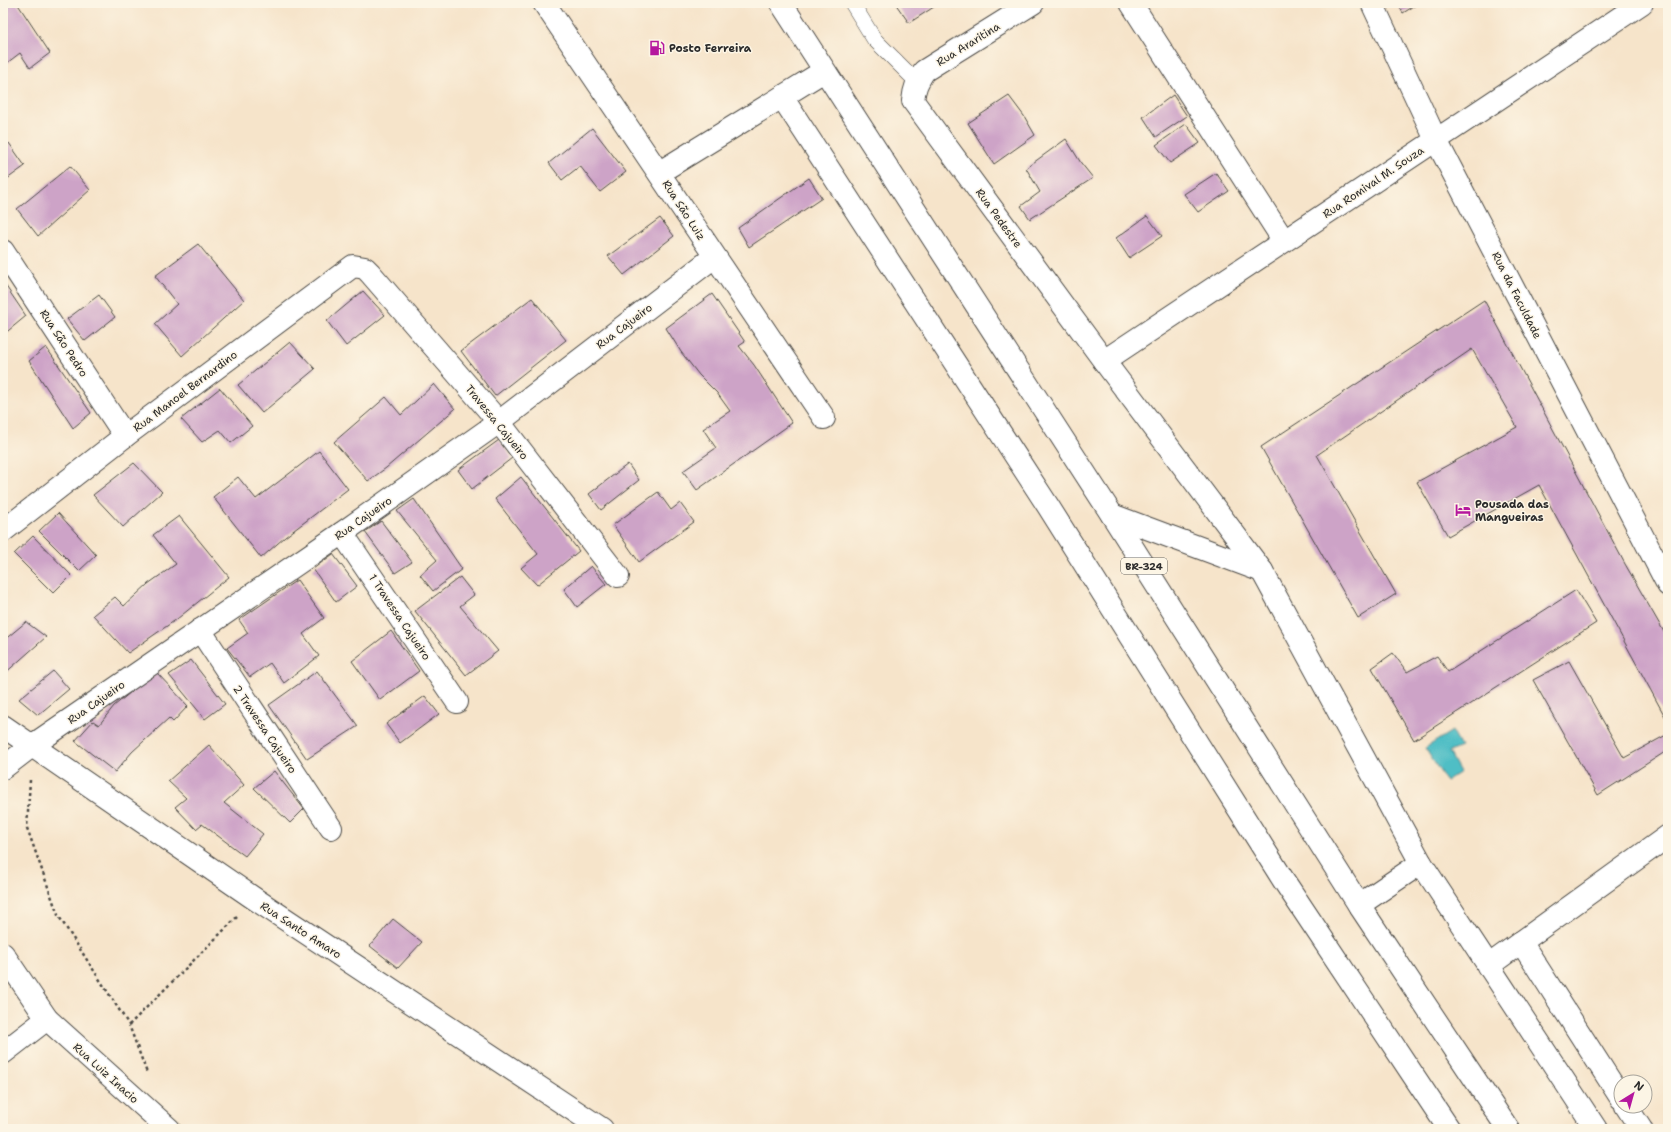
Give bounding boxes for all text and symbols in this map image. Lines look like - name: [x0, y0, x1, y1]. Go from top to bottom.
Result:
- street label: Rua Araritina: [934, 19, 1003, 70]
- fuel station icon: Posto Ferreira: [648, 39, 666, 57]
- place label: Posto Ferreira: [669, 41, 752, 56]
- street label: Rua Romival M. Souza: [1320, 143, 1427, 222]
- street label: Rua São Luiz: [659, 177, 709, 243]
- street label: Rua Pedestre: [972, 186, 1025, 251]
- street label: Rua da Faculdade: [1488, 249, 1545, 341]
- street label: Rua Cajueiro: [593, 300, 656, 353]
- street label: Rua São Pedro: [36, 307, 91, 380]
- street label: Rua Manoel Bernardino: [130, 347, 241, 436]
- street label: Travessa Cajueiro: [462, 382, 532, 463]
- street label: Rua Cajueiro: [332, 493, 395, 544]
- place label: Pousada das Mangueiras: [1475, 497, 1549, 525]
- hotel icon: Pousada das Mangueiras: [1454, 501, 1472, 519]
- road number: BR-324: [1121, 558, 1167, 574]
- street label: 1 Travessa Cajueiro: [365, 571, 434, 663]
- street label: Rua Cajueiro: [65, 677, 128, 728]
- street label: 2 Travessa Cajueiro: [229, 682, 300, 777]
- street label: Rua Santo Amaro: [257, 899, 344, 962]
- street label: Rua Luiz Inacio: [70, 1040, 142, 1107]
- north arrow: [1613, 1074, 1653, 1114]
- text: N: [1631, 1078, 1647, 1095]

